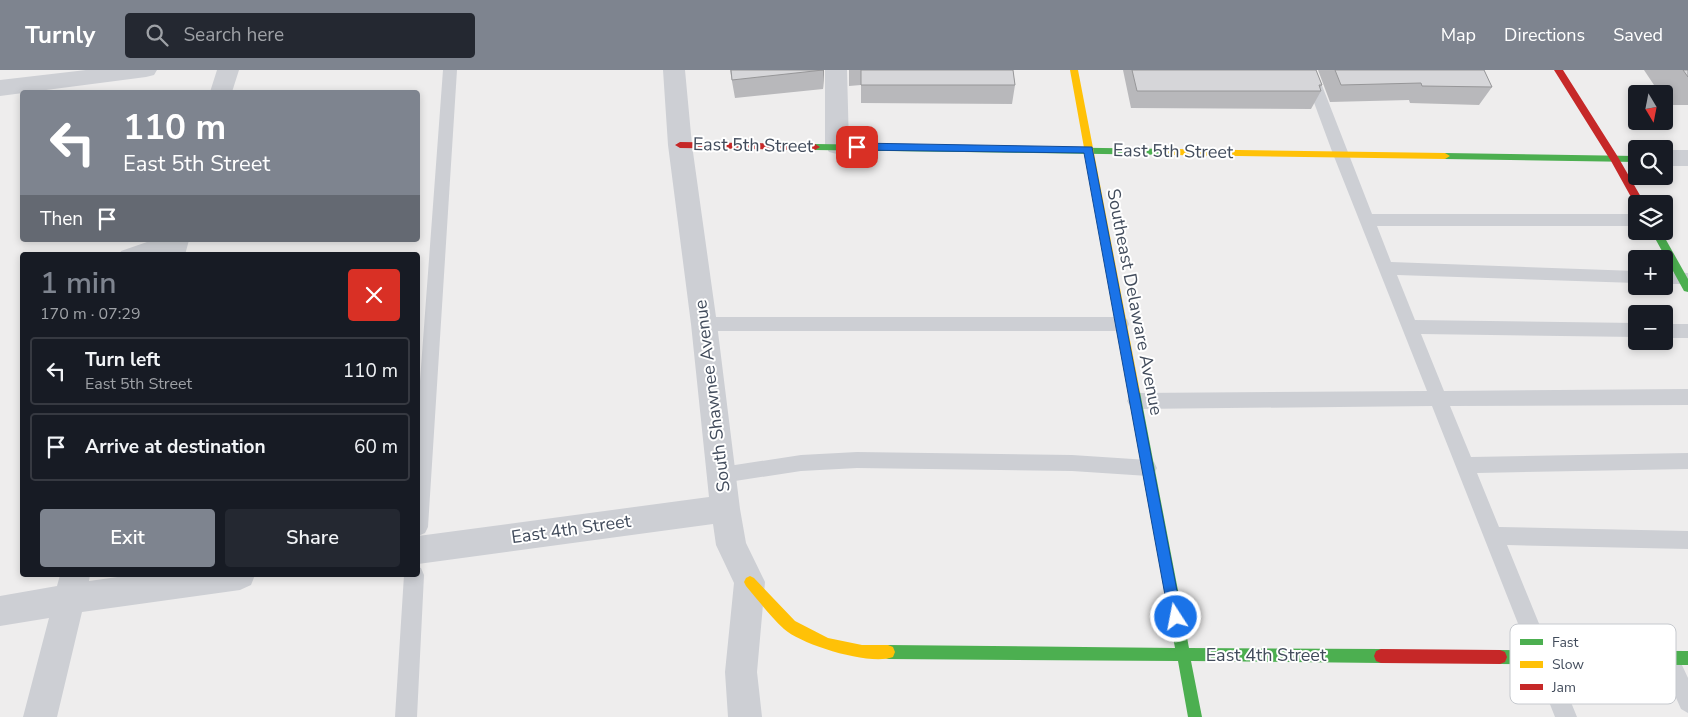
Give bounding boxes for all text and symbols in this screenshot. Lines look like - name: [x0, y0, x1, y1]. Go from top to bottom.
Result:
- search box: [125, 13, 475, 58]
- text: Turnly: [25, 19, 95, 51]
- icon: search: [143, 21, 171, 49]
- text: Search here: [183, 22, 284, 48]
- text: Map: [1441, 23, 1476, 47]
- text: Directions: [1504, 23, 1585, 47]
- text: Saved: [1613, 23, 1663, 47]
- north arrow: [1628, 85, 1672, 130]
- map controls: [1628, 85, 1673, 350]
- text: 110 m: [123, 104, 226, 151]
- icon: left: [40, 110, 105, 175]
- pin: [836, 126, 878, 168]
- street label: East 5th Street: [693, 132, 814, 158]
- icon: arrive: [843, 133, 871, 161]
- street label: East 5th Street: [1113, 138, 1234, 164]
- button: search: [1628, 140, 1673, 185]
- text: East 5th Street: [123, 149, 270, 179]
- street label: Southeast Delaware Avenue: [1101, 187, 1169, 417]
- button: layers: [1628, 195, 1673, 240]
- icon: arrive: [93, 205, 121, 233]
- text: Then: [40, 206, 83, 232]
- button: +: [1628, 250, 1673, 295]
- text: 1 min: [40, 263, 116, 304]
- button: close: [348, 269, 400, 321]
- street label: South Shawnee Avenue: [688, 299, 736, 493]
- text: 170 m · 07:29: [40, 303, 141, 325]
- button: −: [1628, 305, 1673, 350]
- text: Turn left: [85, 347, 160, 373]
- icon: left: [42, 357, 70, 385]
- text: 110 m: [343, 358, 398, 384]
- text: East 5th Street: [85, 373, 192, 395]
- icon: arrive: [42, 433, 70, 461]
- text: Arrive at destination: [85, 434, 266, 460]
- text: 60 m: [354, 434, 398, 460]
- button: Exit: [40, 509, 215, 567]
- button: Share: [225, 509, 400, 567]
- street label: East 4th Street: [510, 509, 633, 549]
- position arrow: [1149, 590, 1201, 642]
- legend: [1510, 624, 1676, 704]
- text: Fast: [1552, 633, 1578, 652]
- street label: East 4th Street: [1206, 643, 1327, 667]
- text: Slow: [1552, 655, 1584, 674]
- text: Jam: [1551, 678, 1576, 697]

